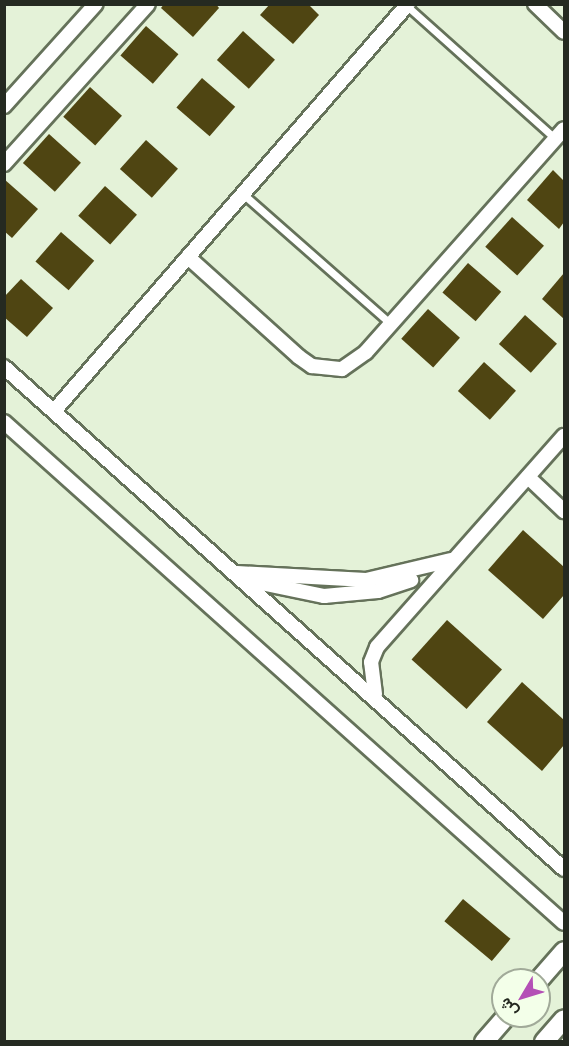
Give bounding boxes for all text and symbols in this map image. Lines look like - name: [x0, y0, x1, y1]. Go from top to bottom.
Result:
- north arrow: [491, 968, 551, 1028]
- text: ش: [494, 994, 523, 1022]

